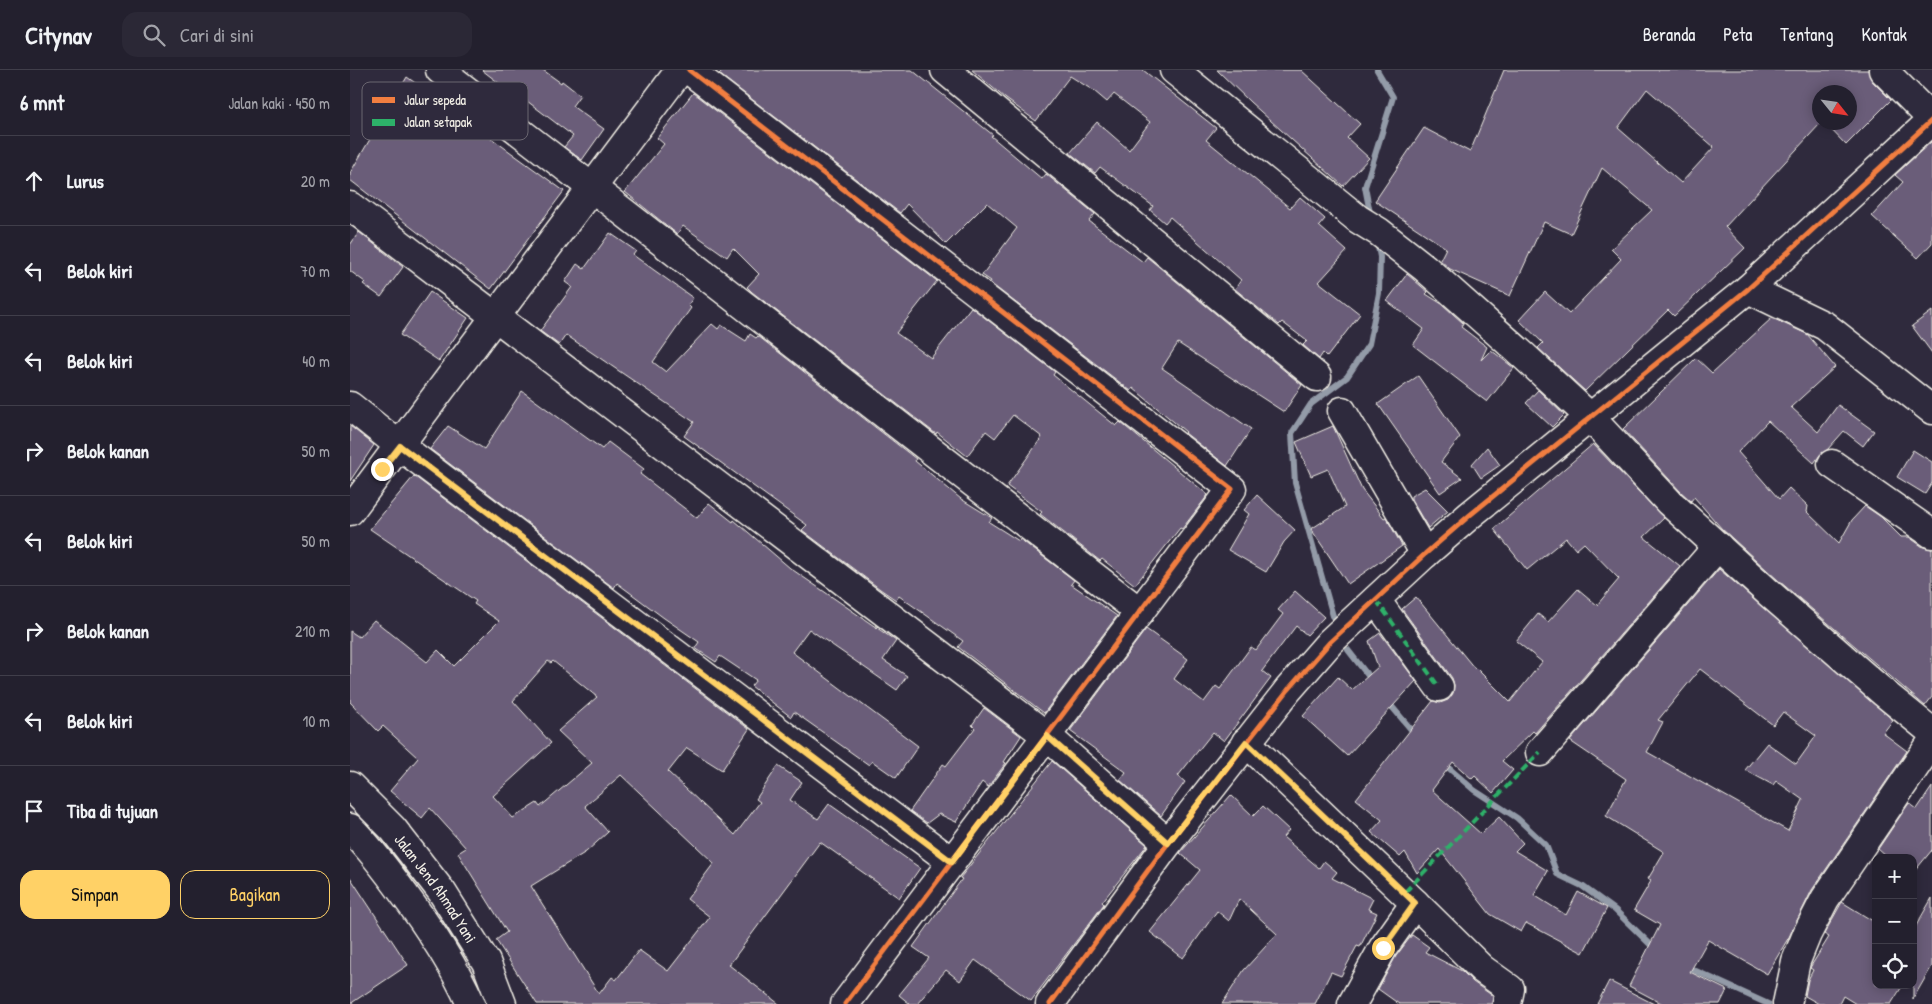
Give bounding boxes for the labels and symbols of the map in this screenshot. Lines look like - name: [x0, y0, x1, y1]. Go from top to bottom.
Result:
- legend: [362, 82, 528, 140]
- north arrow: [1812, 85, 1857, 130]
- text: Jalur sepeda: [404, 90, 467, 110]
- text: Jalan setapak: [404, 112, 472, 132]
- route end: [371, 458, 394, 481]
- street label: Jalan Jend Ahmad Yani: [390, 829, 482, 947]
- route start: [1372, 937, 1395, 960]

